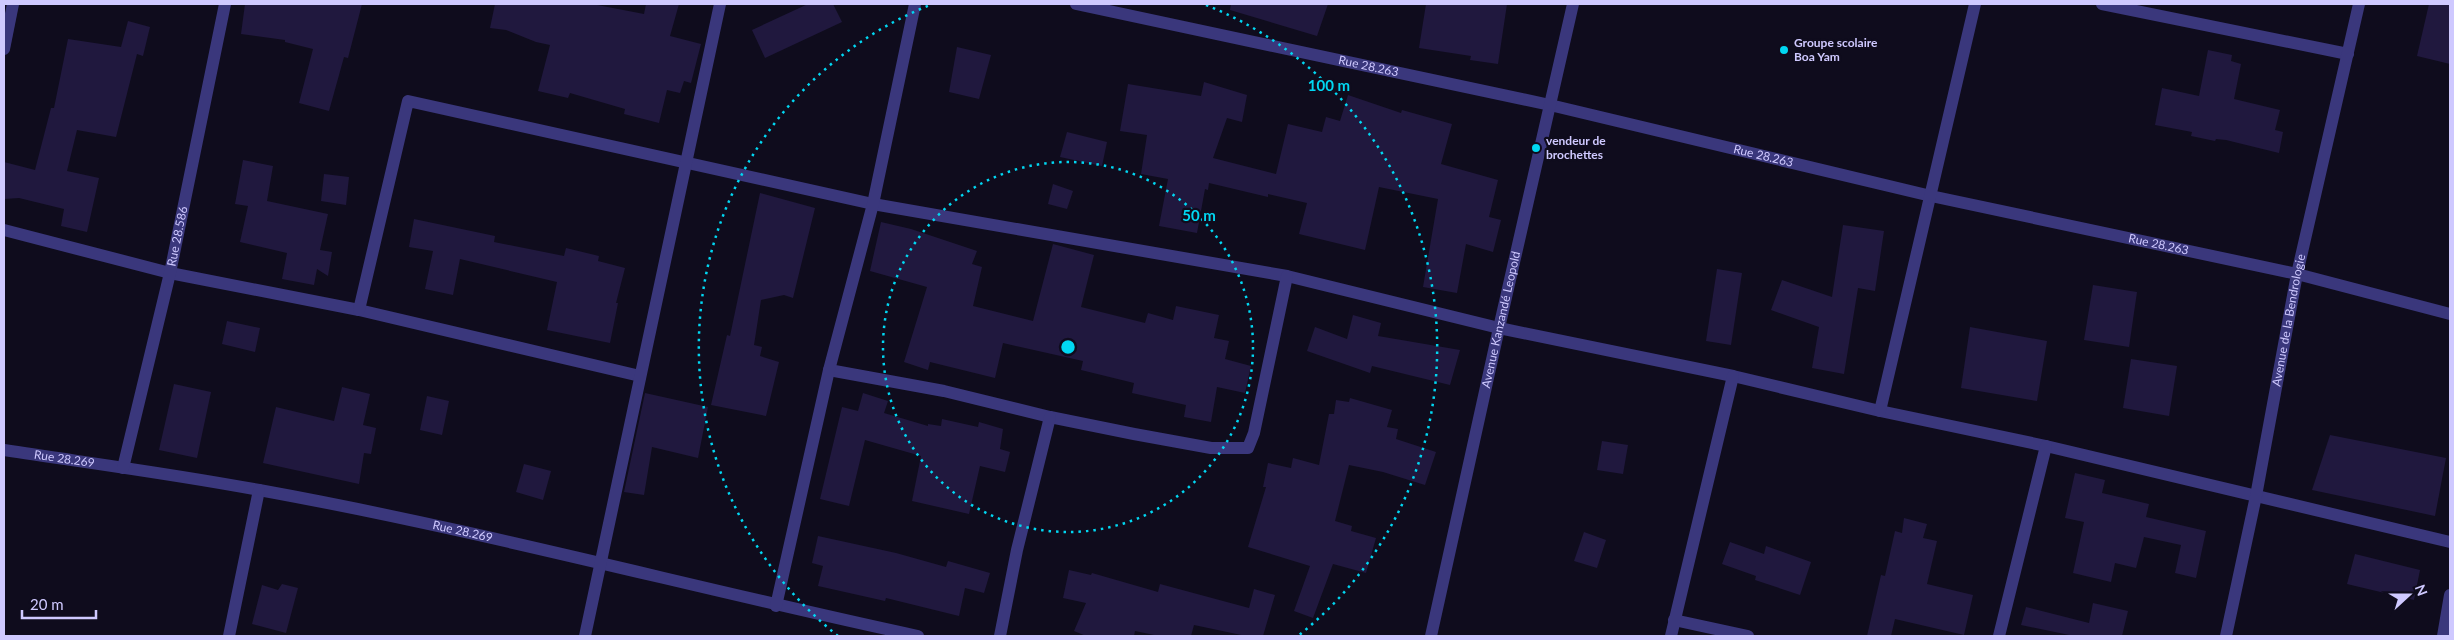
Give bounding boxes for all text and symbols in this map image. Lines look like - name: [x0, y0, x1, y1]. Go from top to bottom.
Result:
- place label: Groupe scolaire Boa Yam: [1794, 35, 1878, 64]
- marker: Groupe scolaire Boa Yam: [1778, 44, 1790, 56]
- street label: Rue 28.263: [1337, 52, 1400, 80]
- text: 100 m: [1308, 76, 1350, 94]
- place label: vendeur de brochettes: [1546, 133, 1606, 162]
- street label: Rue 28.263: [1732, 141, 1795, 170]
- marker: vendeur de brochettes: [1530, 142, 1542, 154]
- street label: Rue 28.586: [164, 205, 190, 268]
- text: 50 m: [1182, 206, 1216, 224]
- street label: Rue 28.263: [2127, 230, 2190, 258]
- street label: Avenue Kanzandé Leopold: [1478, 250, 1523, 389]
- street label: Avenue de la Bendrologie: [2268, 252, 2308, 388]
- centre of rings: [1059, 338, 1077, 356]
- street label: Rue 28.269: [33, 447, 96, 470]
- street label: Rue 28.269: [431, 517, 494, 545]
- north arrow: [2384, 570, 2434, 620]
- text: N: [2412, 582, 2431, 598]
- scale bar: [22, 588, 96, 620]
- text: 20 m: [30, 595, 64, 613]

